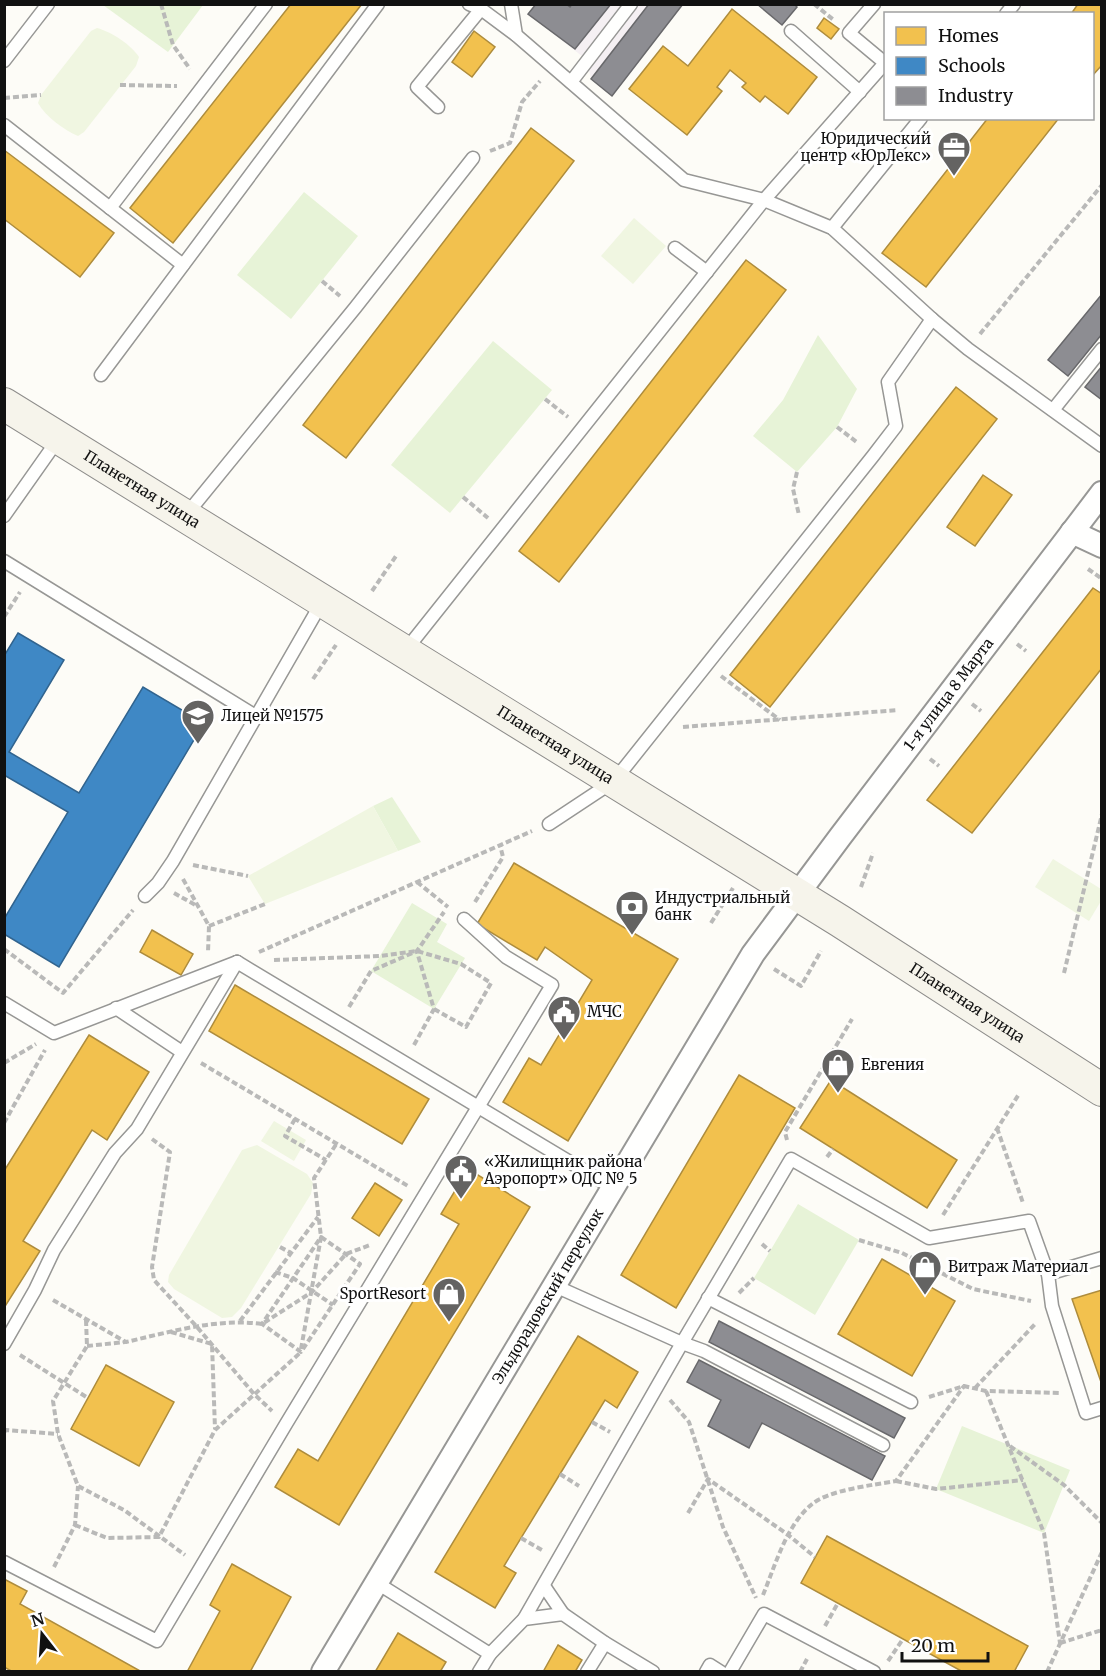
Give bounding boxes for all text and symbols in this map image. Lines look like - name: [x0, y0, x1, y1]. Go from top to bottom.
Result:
- legend: [884, 12, 1094, 120]
- text: Homes: [938, 24, 999, 47]
- text: Schools: [938, 54, 1006, 77]
- text: Industry: [938, 84, 1014, 107]
- place label: Юридический центр «ЮрЛекс»: [800, 129, 931, 165]
- office icon: Юридический центр «ЮрЛекс»: [936, 130, 972, 177]
- street label: Планетная улица: [80, 446, 204, 532]
- street label: 1-я улица 8 Марта: [899, 634, 997, 754]
- school or university icon: Лицей №1575: [180, 698, 216, 745]
- street label: Планетная улица: [494, 701, 617, 788]
- place label: Лицей №1575: [221, 706, 324, 725]
- place label: Индустриальный банк: [655, 888, 790, 924]
- bank icon: Индустриальный банк: [614, 889, 650, 936]
- street label: Планетная улица: [906, 958, 1028, 1047]
- public building icon: МЧС: [546, 994, 582, 1041]
- place label: МЧС: [587, 1002, 622, 1021]
- shop icon: Евгения: [820, 1047, 856, 1094]
- place label: Евгения: [861, 1055, 924, 1074]
- place label: «Жилищник района Аэропорт» ОДС № 5: [483, 1152, 642, 1188]
- public building icon: «Жилищник района Аэропорт» ОДС № 5: [443, 1153, 479, 1200]
- street label: Эльдорадовский переулок: [488, 1204, 608, 1387]
- shop icon: Витраж Материал: [907, 1249, 943, 1296]
- place label: Витраж Материал: [948, 1257, 1088, 1276]
- shop icon: SportResort: [431, 1276, 467, 1323]
- place label: SportResort: [340, 1284, 426, 1303]
- north arrow: [12, 1604, 72, 1664]
- text: N: [29, 1608, 47, 1631]
- scale bar: [902, 1625, 988, 1663]
- text: 20 m: [911, 1634, 955, 1657]

